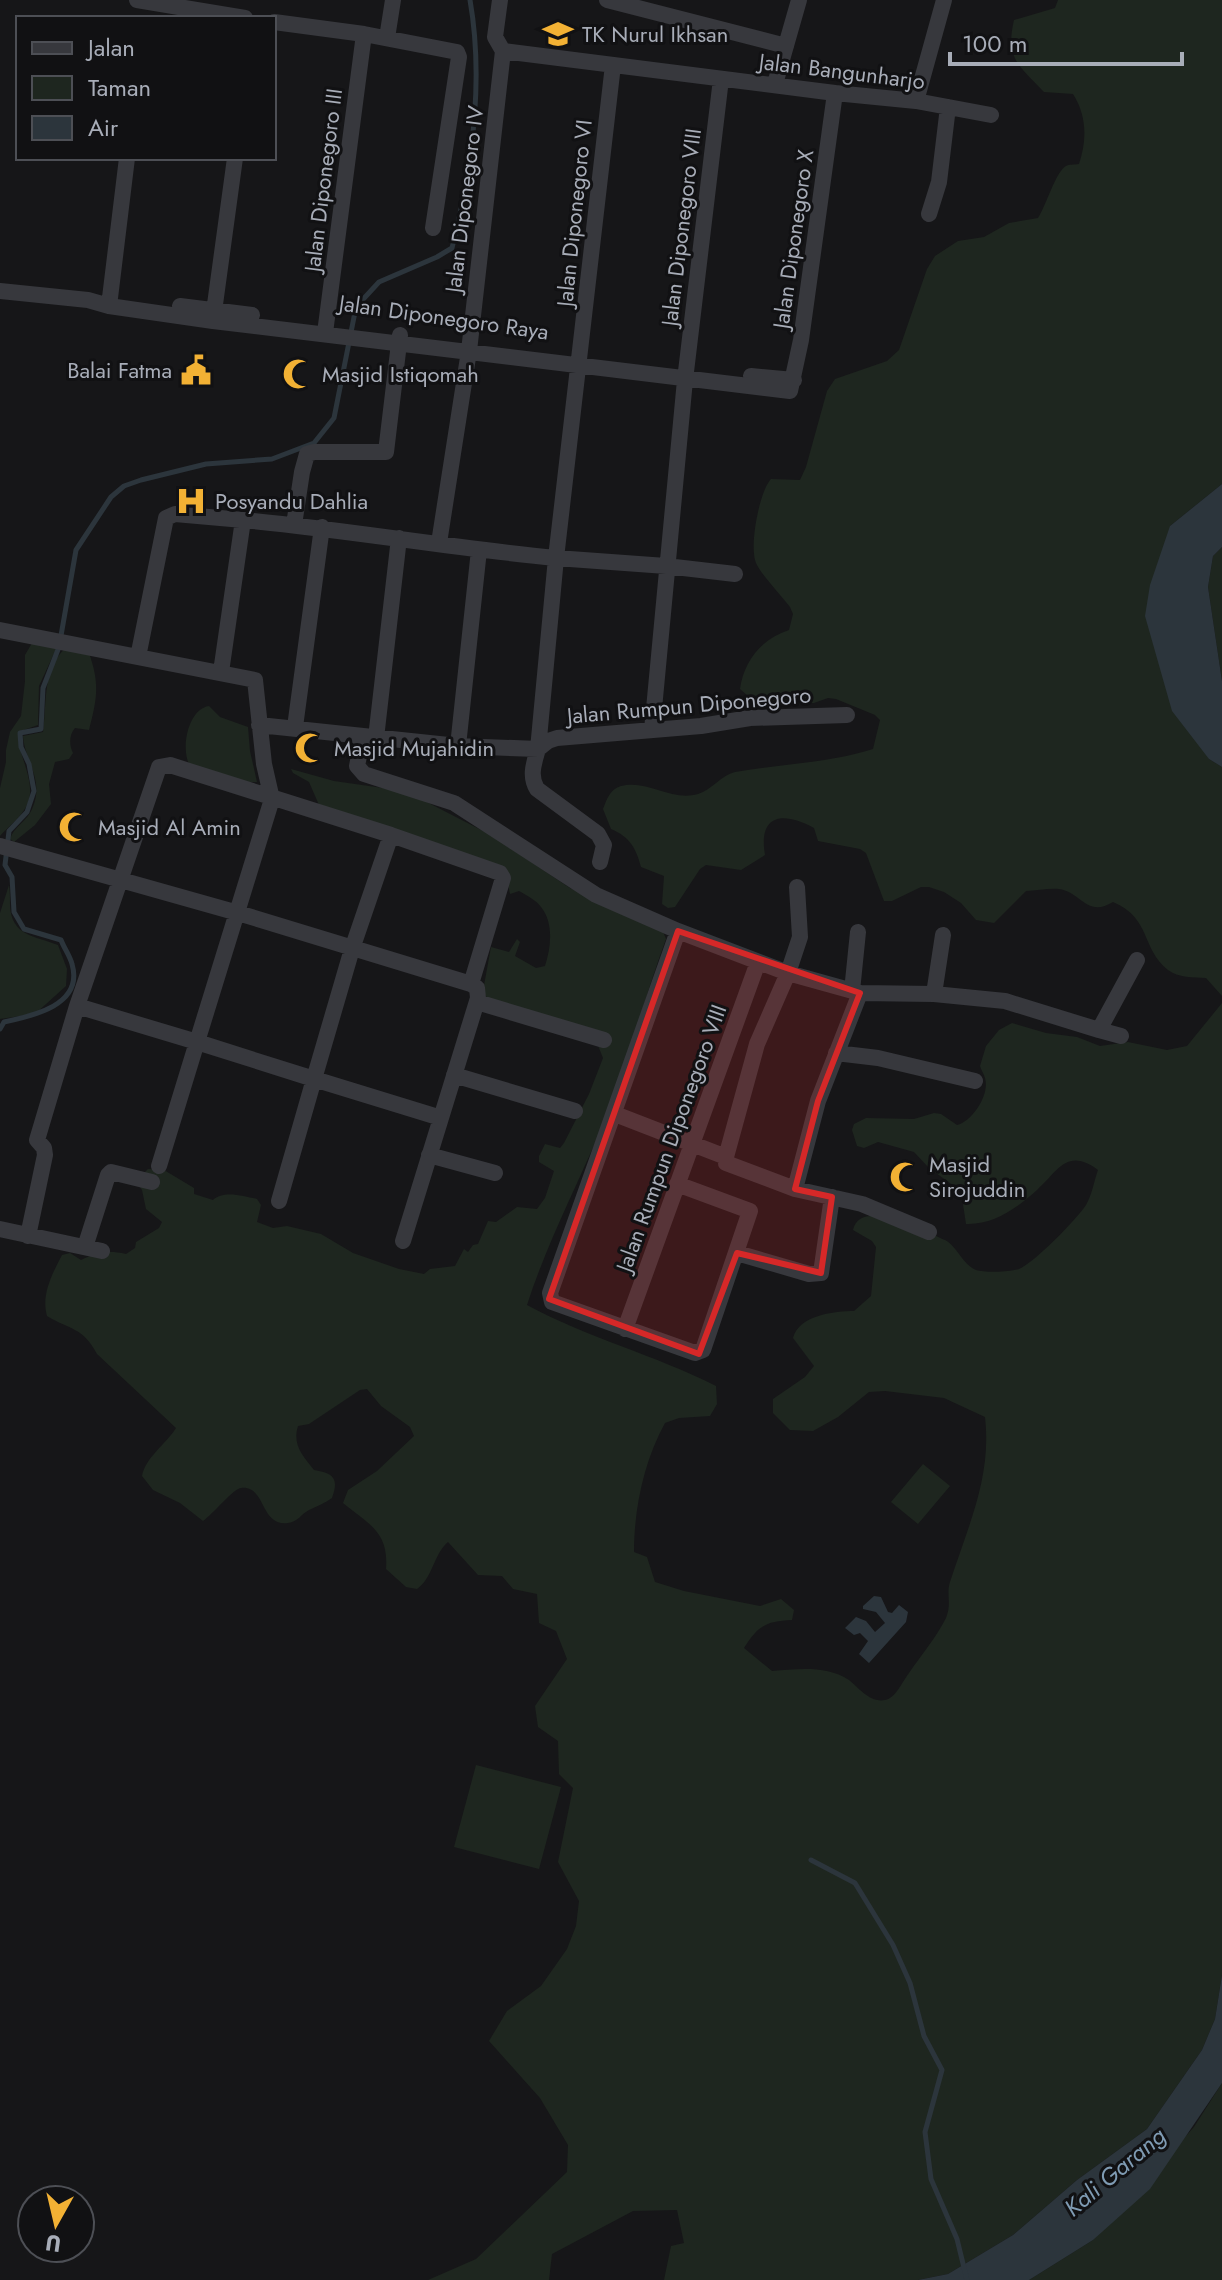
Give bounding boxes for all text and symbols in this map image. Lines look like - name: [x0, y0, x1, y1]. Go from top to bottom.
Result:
- legend: [16, 16, 276, 160]
- scale bar: [950, 16, 1182, 66]
- school or university icon: TK Nurul Ikhsan: [541, 17, 575, 51]
- place label: TK Nurul Ikhsan: [582, 18, 728, 50]
- text: 100 m: [962, 26, 1028, 61]
- text: Jalan: [85, 30, 135, 65]
- street label: Jalan Bangunharjo: [754, 45, 927, 97]
- text: Taman: [88, 70, 151, 105]
- street label: Jalan Diponegoro III: [296, 87, 350, 276]
- street label: Jalan Diponegoro IV: [436, 103, 491, 297]
- text: Air: [88, 110, 119, 145]
- street label: Jalan Diponegoro VI: [548, 118, 600, 311]
- street label: Jalan Diponegoro VIII: [653, 126, 709, 331]
- street label: Jalan Diponegoro X: [764, 147, 821, 333]
- street label: Jalan Diponegoro Raya: [334, 286, 551, 348]
- public building icon: Balai Fatma: [179, 353, 213, 387]
- place label: Balai Fatma: [67, 354, 172, 386]
- mosque icon: Masjid Istiqomah: [281, 357, 315, 391]
- place label: Masjid Istiqomah: [322, 358, 479, 390]
- hospital icon: Posyandu Dahlia: [174, 484, 208, 518]
- place label: Posyandu Dahlia: [215, 485, 368, 517]
- street label: Jalan Rumpun Diponegoro: [563, 678, 812, 732]
- mosque icon: Masjid Mujahidin: [293, 731, 327, 765]
- place label: Masjid Mujahidin: [334, 732, 494, 764]
- mosque icon: Masjid Al Amin: [57, 810, 91, 844]
- place label: Masjid Al Amin: [98, 811, 241, 843]
- street label: Jalan Rumpun Diponegoro VIII: [607, 1000, 734, 1279]
- place label: Masjid Sirojuddin: [929, 1148, 1025, 1205]
- mosque icon: Masjid Sirojuddin: [888, 1160, 922, 1194]
- water label: Kali Garang: [1056, 2119, 1173, 2225]
- north arrow: [16, 2184, 96, 2264]
- text: U: [43, 2227, 63, 2261]

